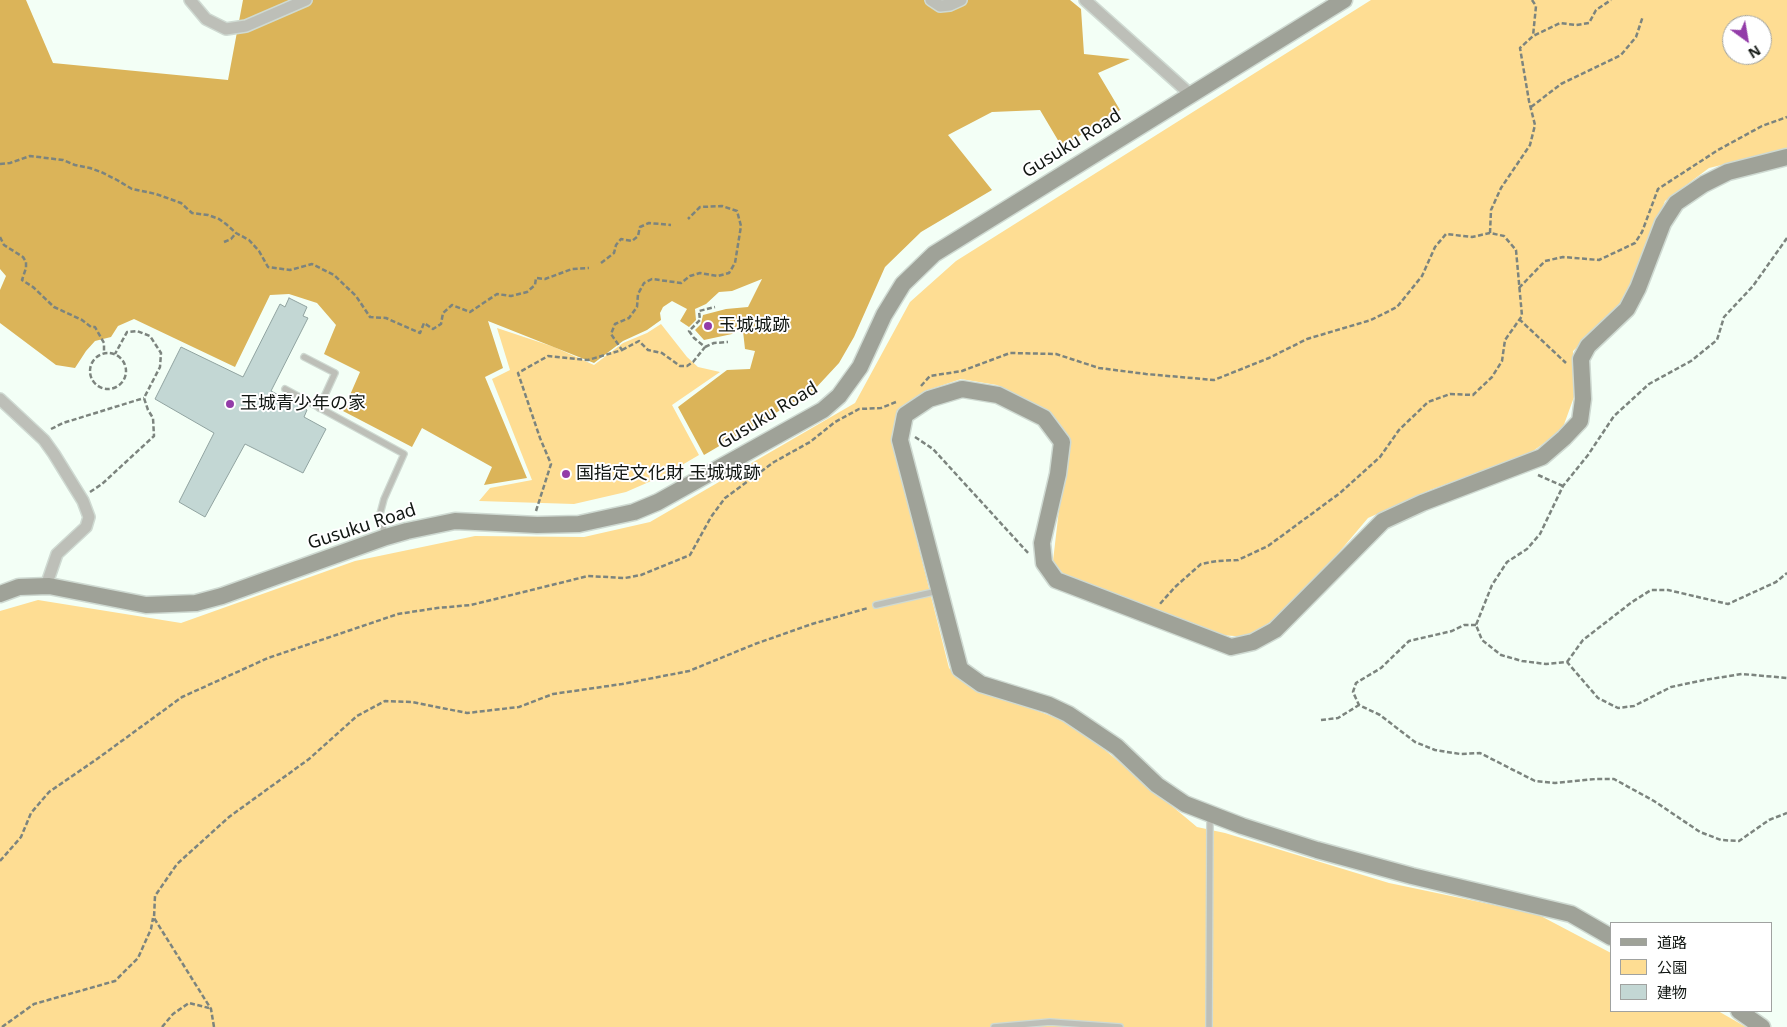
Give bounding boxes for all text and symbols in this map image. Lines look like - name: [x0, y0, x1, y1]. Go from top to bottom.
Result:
- north arrow: [1722, 15, 1772, 65]
- text: N: [1745, 41, 1765, 63]
- street label: Gusuku Road: [1019, 105, 1125, 183]
- place label: 玉城城跡: [718, 315, 790, 337]
- marker: 玉城城跡: [702, 320, 714, 332]
- street label: Gusuku Road: [714, 378, 822, 454]
- place label: 玉城青少年の家: [240, 393, 366, 415]
- marker: 玉城青少年の家: [224, 398, 236, 410]
- place label: 国指定文化財 玉城城跡: [576, 463, 761, 485]
- marker: 国指定文化財 玉城城跡: [560, 468, 572, 480]
- street label: Gusuku Road: [305, 499, 419, 555]
- legend: [1610, 922, 1772, 1012]
- text: 道路: [1657, 932, 1687, 952]
- text: 公園: [1657, 957, 1687, 977]
- text: 建物: [1657, 982, 1687, 1002]

